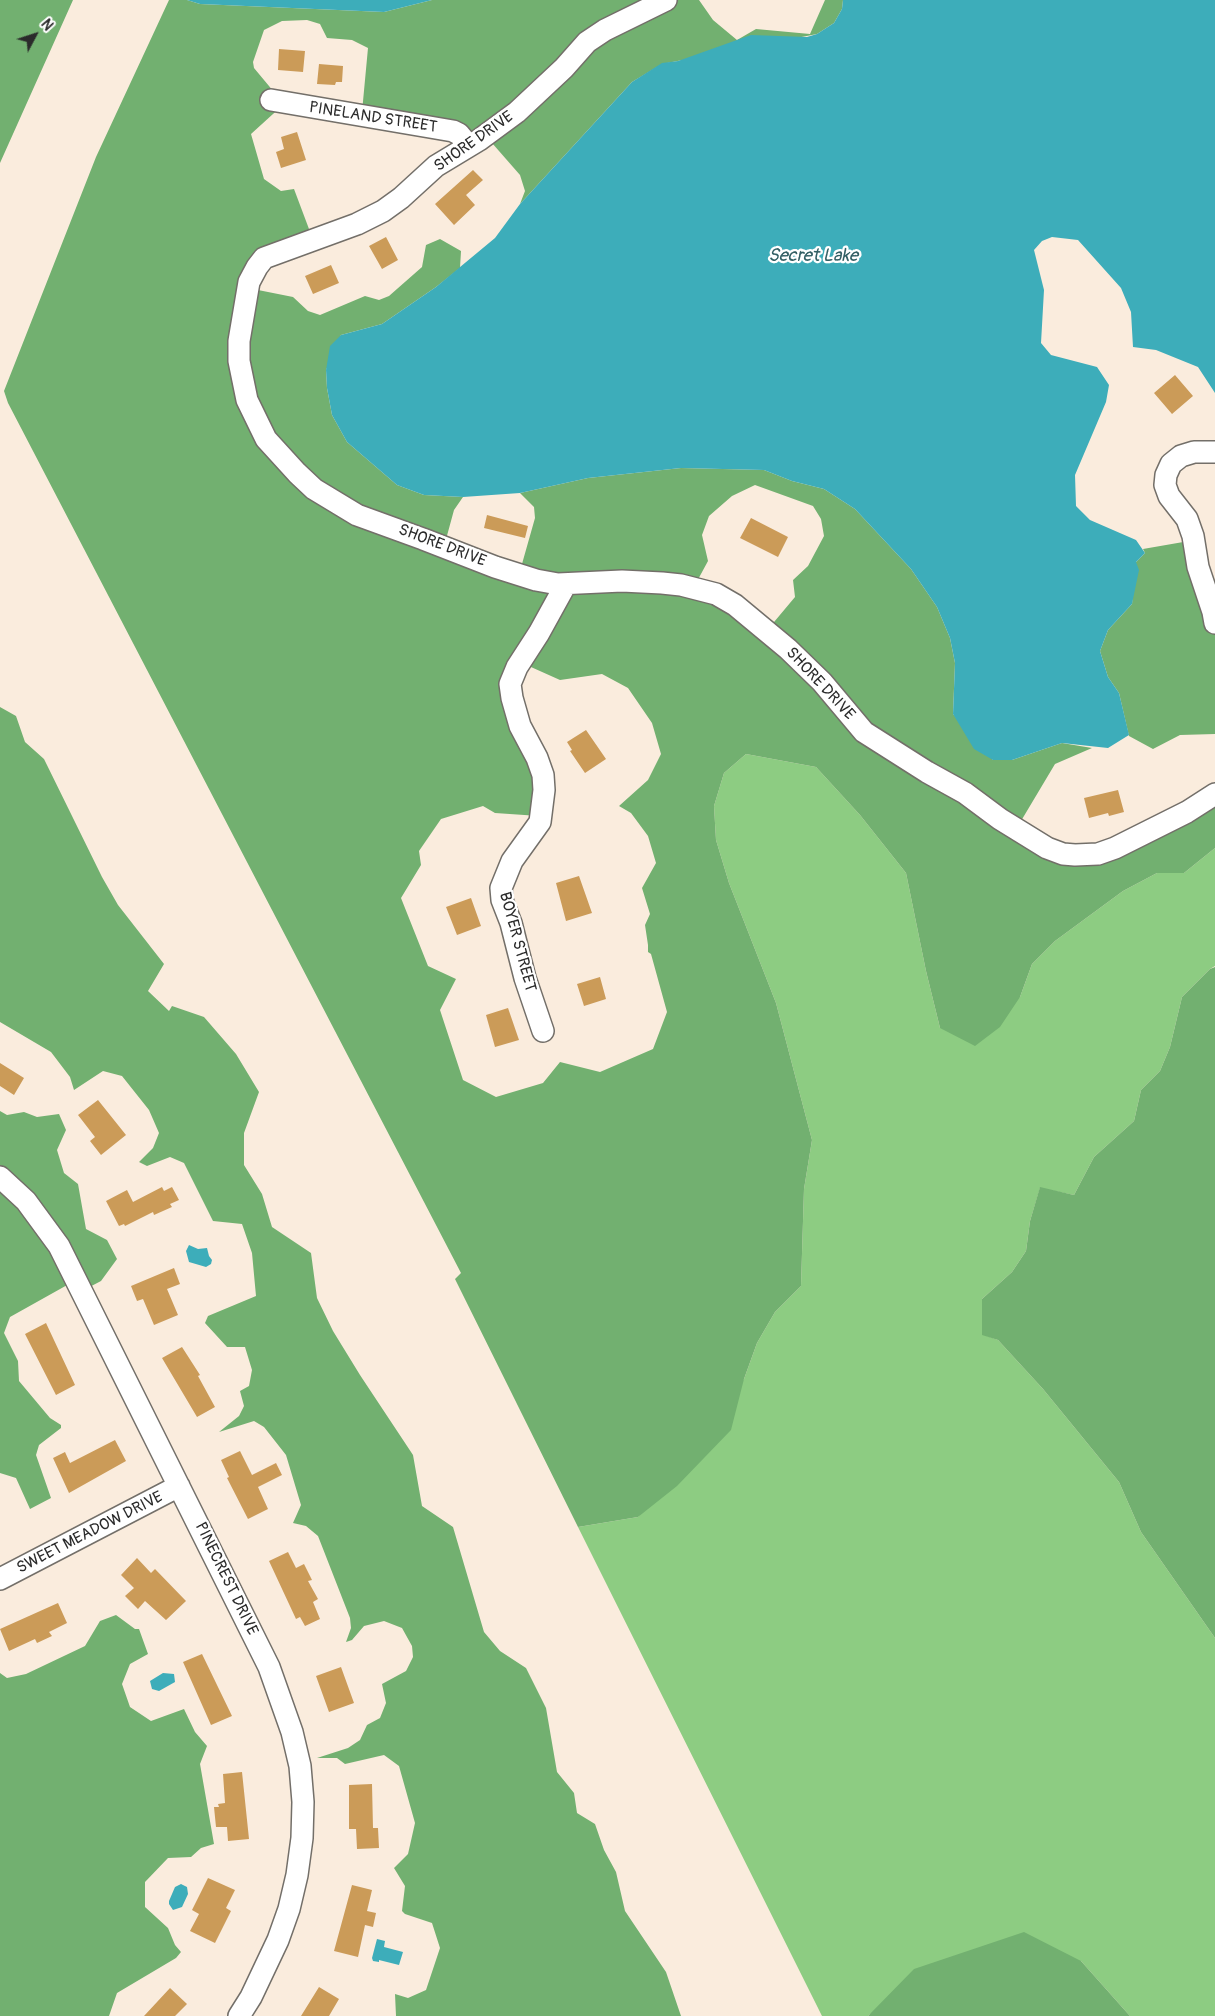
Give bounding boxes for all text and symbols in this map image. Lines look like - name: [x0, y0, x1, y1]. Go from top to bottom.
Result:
- north arrow: [10, 10, 60, 60]
- text: N: [37, 16, 56, 34]
- street label: PINELAND STREET: [308, 98, 438, 138]
- street label: SHORE DRIVE: [431, 108, 517, 176]
- water label: Secret Lake: [768, 245, 858, 267]
- street label: SHORE DRIVE: [395, 520, 489, 572]
- street label: SHORE DRIVE: [781, 644, 859, 724]
- street label: BOYER STREET: [494, 890, 540, 994]
- street label: SWEET MEADOW DRIVE: [14, 1488, 166, 1578]
- street label: PINECREST DRIVE: [190, 1519, 262, 1639]

